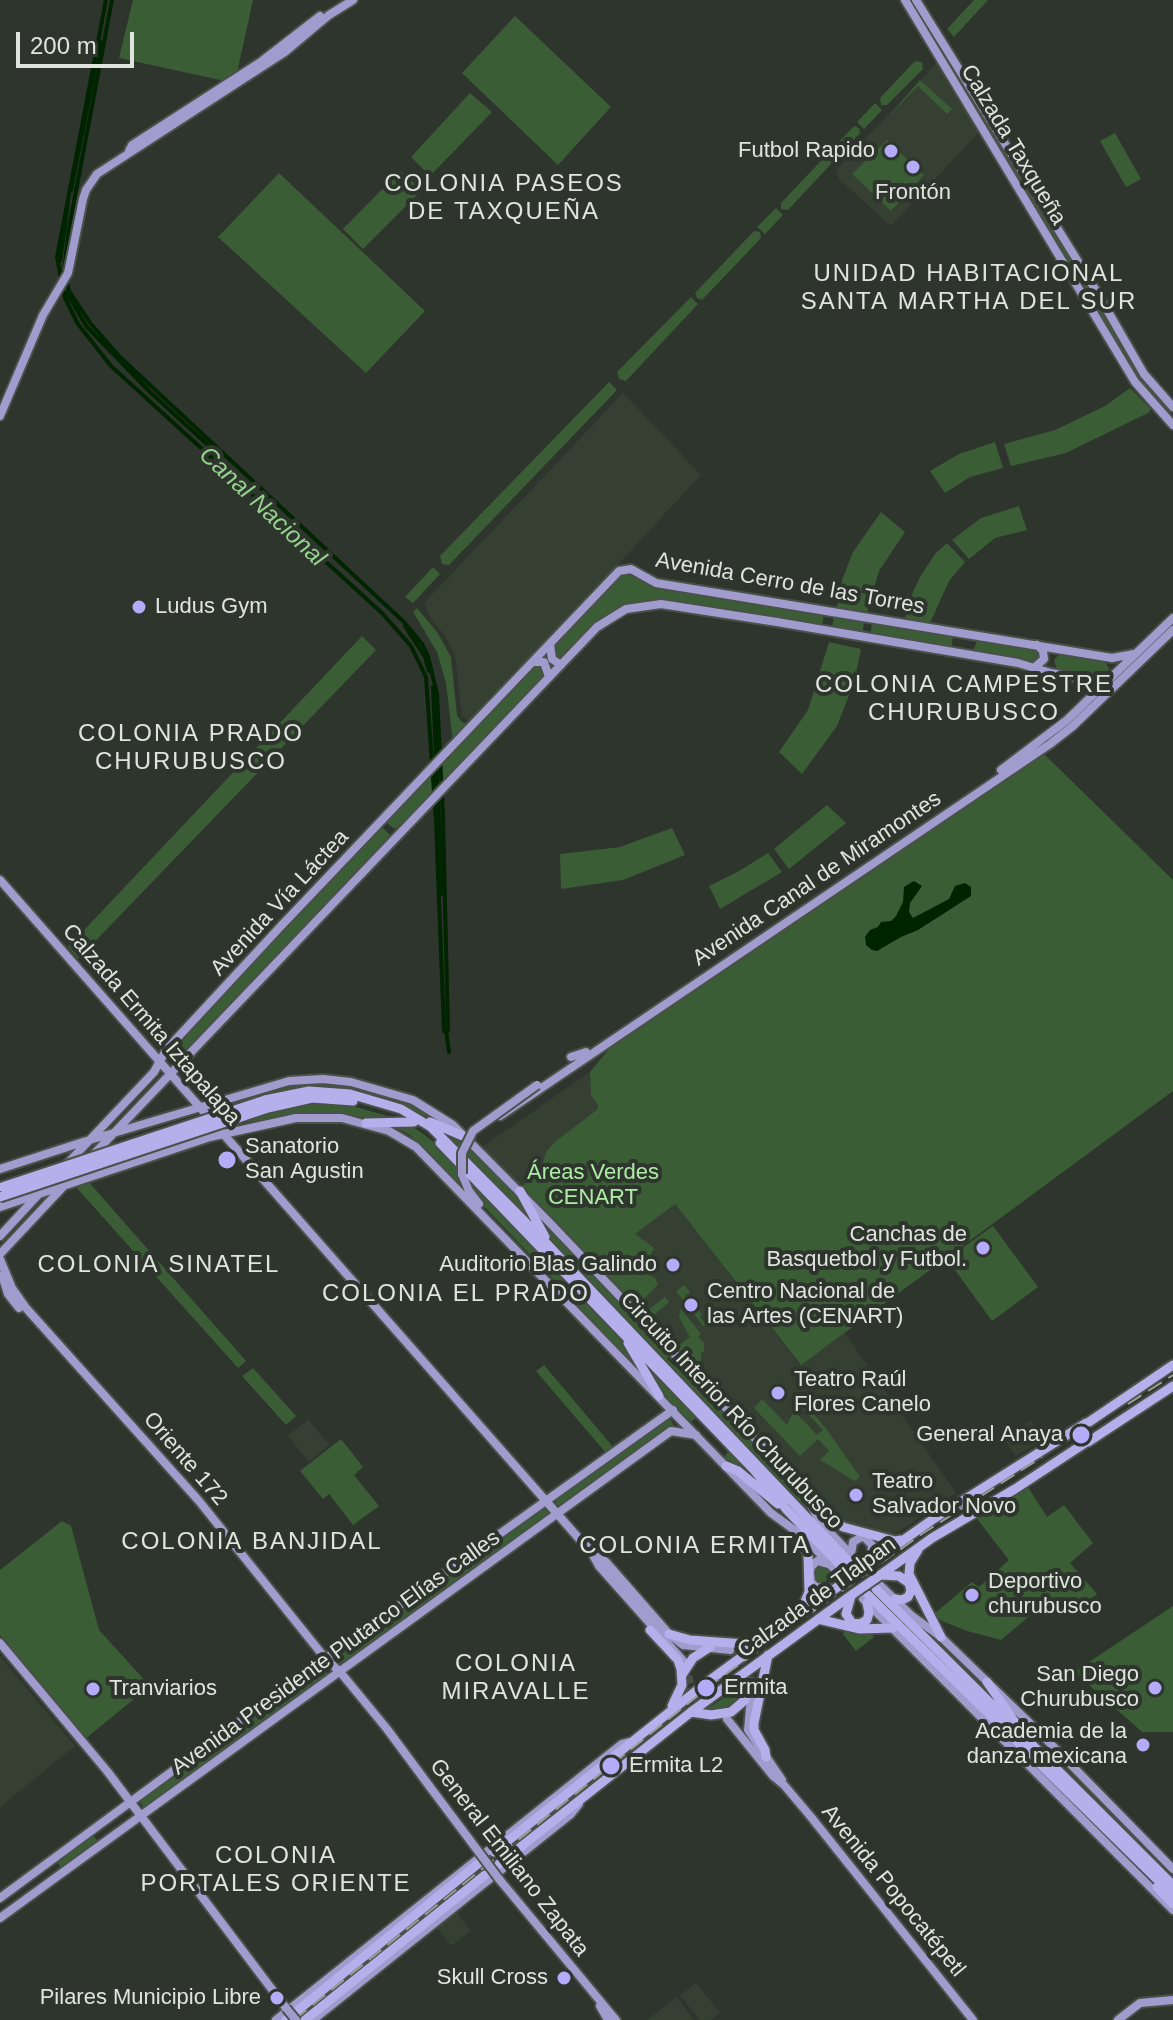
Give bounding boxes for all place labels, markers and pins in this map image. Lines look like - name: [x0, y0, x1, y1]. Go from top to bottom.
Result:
- place label: Futbol Rapido: [738, 138, 875, 164]
- marker: Futbol Rapido: [882, 142, 900, 160]
- marker: Frontón: [904, 158, 922, 176]
- place label: Frontón: [875, 180, 951, 206]
- place label: Ludus Gym: [155, 594, 267, 620]
- marker: Ludus Gym: [130, 598, 148, 616]
- place label: Sanatorio San Agustin: [245, 1134, 364, 1186]
- marker: Sanatorio San Agustin: [216, 1149, 238, 1171]
- place label: Canchas de Basquetbol y Futbol.: [766, 1222, 967, 1274]
- marker: Canchas de Basquetbol y Futbol.: [974, 1239, 992, 1257]
- place label: Auditorio Blas Galindo: [439, 1252, 657, 1278]
- marker: Auditorio Blas Galindo: [664, 1256, 682, 1274]
- place label: Centro Nacional de las Artes (CENART): [707, 1279, 903, 1330]
- marker: Centro Nacional de las Artes (CENART): [682, 1296, 700, 1314]
- place label: Teatro Raúl Flores Canelo: [794, 1367, 931, 1418]
- marker: Teatro Raúl Flores Canelo: [769, 1384, 787, 1402]
- place label: General Anaya: [916, 1422, 1063, 1448]
- marker: General Anaya: [1070, 1424, 1092, 1446]
- place label: Teatro Salvador Novo: [872, 1469, 1016, 1520]
- marker: Teatro Salvador Novo: [847, 1486, 865, 1504]
- place label: Deportivo churubusco: [988, 1569, 1102, 1620]
- marker: Deportivo churubusco: [963, 1586, 981, 1604]
- place label: San Diego Churubusco: [1020, 1662, 1139, 1714]
- place label: Ermita: [724, 1675, 788, 1701]
- place label: Tranviarios: [109, 1676, 217, 1702]
- marker: Ermita: [695, 1677, 717, 1699]
- marker: San Diego Churubusco: [1146, 1679, 1164, 1697]
- marker: Tranviarios: [84, 1680, 102, 1698]
- place label: Academia de la danza mexicana: [967, 1719, 1127, 1770]
- marker: Academia de la danza mexicana: [1134, 1736, 1152, 1754]
- place label: Ermita L2: [629, 1753, 723, 1779]
- marker: Ermita L2: [600, 1755, 622, 1777]
- place label: Skull Cross: [437, 1965, 548, 1991]
- marker: Skull Cross: [555, 1969, 573, 1987]
- place label: Pilares Municipio Libre: [40, 1985, 261, 2011]
- marker: Pilares Municipio Libre: [268, 1989, 286, 2007]

